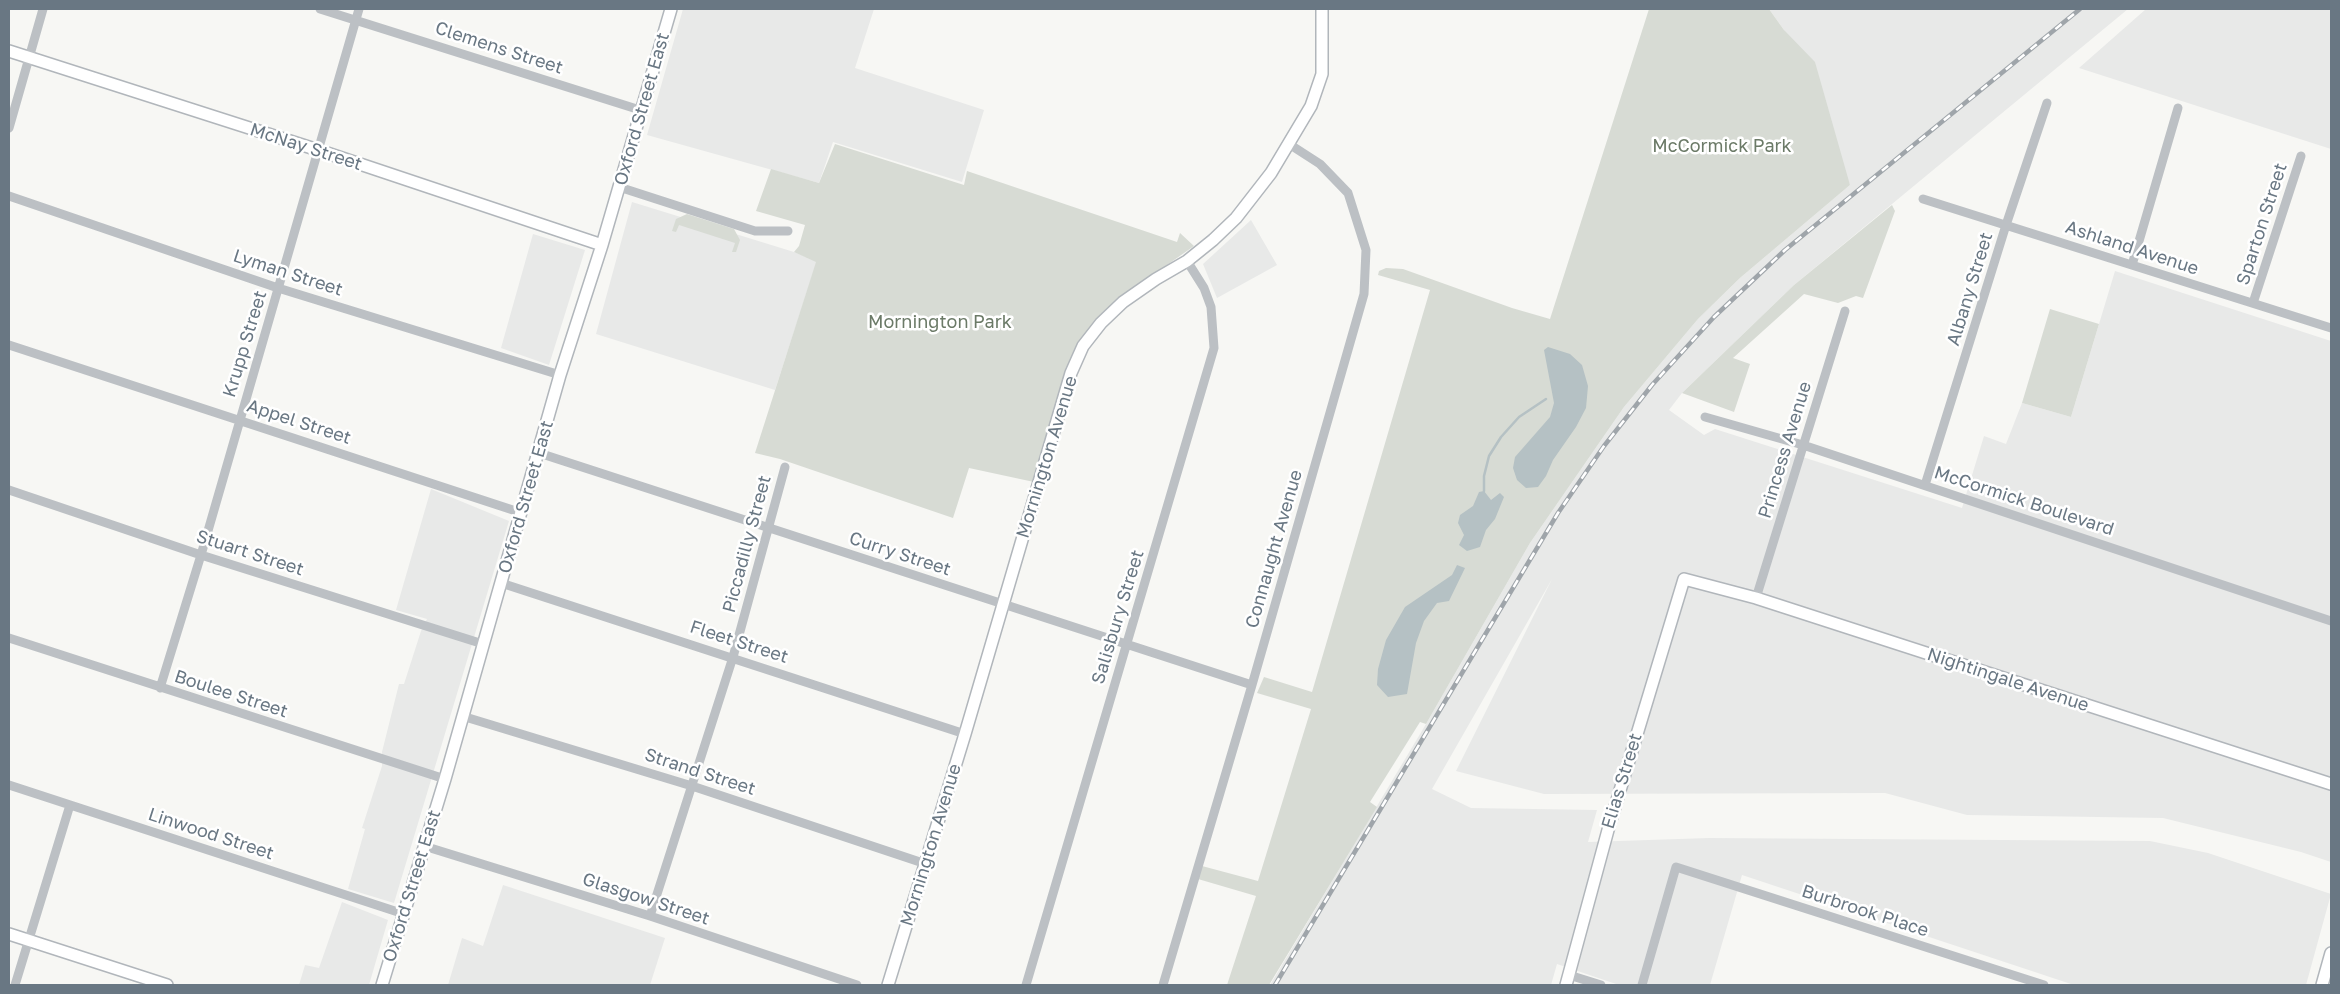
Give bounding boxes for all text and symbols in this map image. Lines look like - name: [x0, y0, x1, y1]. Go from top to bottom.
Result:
- street label: Clemens Street: [432, 17, 566, 79]
- street label: Oxford Street East: [610, 30, 674, 188]
- street label: McNay Street: [247, 119, 365, 175]
- park label: McCormick Park: [1652, 135, 1792, 157]
- street label: Sparton Street: [2232, 160, 2292, 288]
- street label: Ashland Avenue: [2063, 216, 2201, 280]
- street label: Albany Street: [1943, 230, 1997, 348]
- street label: Lyman Street: [231, 245, 345, 301]
- street label: Krupp Street: [219, 288, 271, 400]
- park label: Mornington Park: [868, 311, 1012, 333]
- street label: Mornington Avenue: [1012, 373, 1082, 541]
- street label: Princess Avenue: [1754, 379, 1816, 521]
- street label: Appel Street: [244, 395, 354, 449]
- street label: Oxford Street East: [494, 418, 558, 576]
- street label: McCormick Boulevard: [1931, 462, 2117, 540]
- street label: Connaught Avenue: [1241, 467, 1307, 631]
- street label: Piccadilly Street: [718, 473, 776, 615]
- street label: Stuart Street: [194, 525, 306, 581]
- street label: Curry Street: [846, 527, 954, 581]
- street label: Salisbury Street: [1087, 547, 1149, 687]
- street label: Fleet Street: [687, 616, 791, 668]
- street label: Nightingale Avenue: [1924, 644, 2092, 716]
- street label: Boulee Street: [172, 665, 290, 723]
- street label: Elias Street: [1597, 730, 1647, 832]
- street label: Strand Street: [642, 744, 758, 800]
- street label: Mornington Avenue: [896, 761, 966, 929]
- street label: Linwood Street: [145, 804, 277, 864]
- street label: Oxford Street East: [379, 807, 445, 965]
- street label: Glasgow Street: [580, 868, 712, 930]
- street label: Burbrook Place: [1799, 880, 1931, 942]

